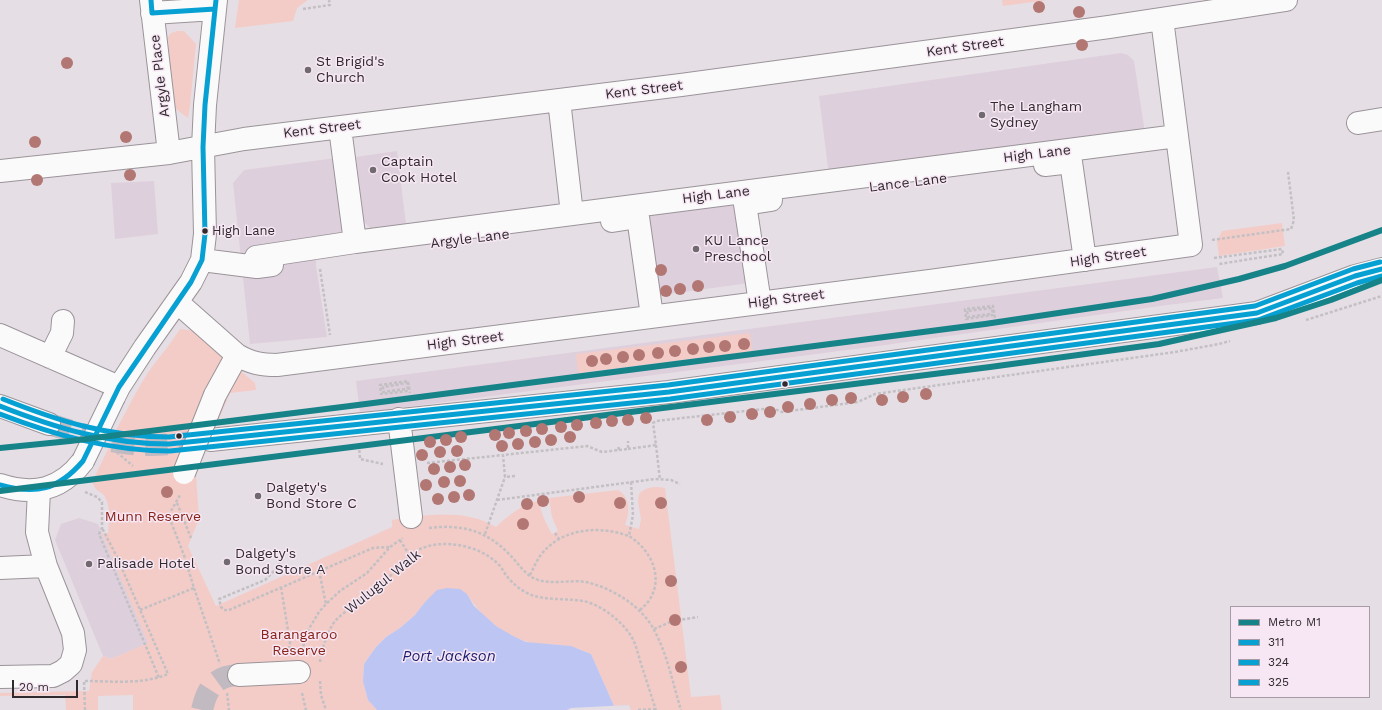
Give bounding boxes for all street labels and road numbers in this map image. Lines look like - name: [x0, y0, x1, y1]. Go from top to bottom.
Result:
- street label: Kent Street: [925, 33, 1005, 61]
- street label: Argyle Place: [147, 34, 173, 118]
- street label: Kent Street: [604, 77, 684, 103]
- street label: Kent Street: [282, 116, 362, 142]
- street label: High Lane: [1002, 142, 1072, 166]
- street label: Lance Lane: [868, 170, 948, 196]
- street label: High Lane: [681, 183, 751, 207]
- street label: Argyle Lane: [430, 226, 510, 252]
- street label: High Street: [1069, 243, 1147, 271]
- street label: High Street: [747, 286, 825, 312]
- street label: High Street: [426, 328, 504, 354]
- street label: Wulugul Walk: [342, 546, 424, 618]

